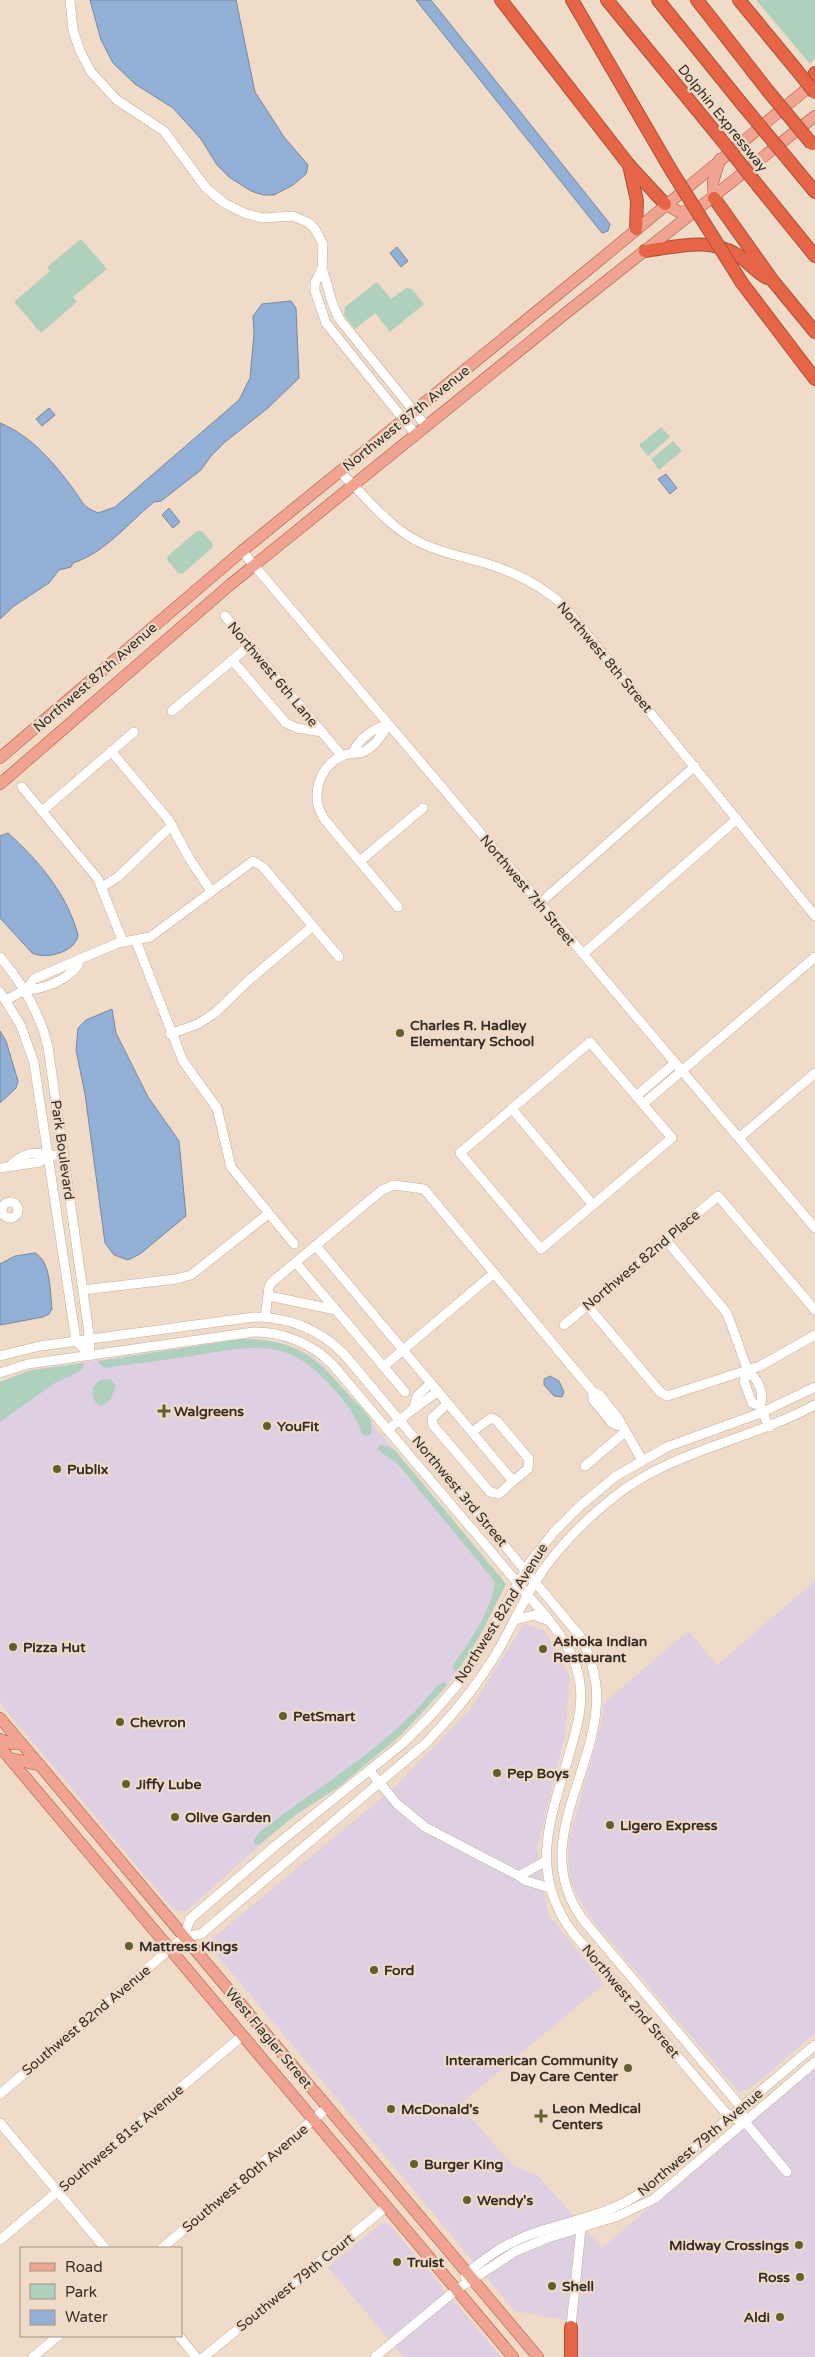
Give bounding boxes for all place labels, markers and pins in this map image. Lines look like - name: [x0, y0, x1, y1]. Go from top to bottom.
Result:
- place label: Charles R. Hadley Elementary School: [410, 1017, 534, 1050]
- marker: Charles R. Hadley Elementary School: [394, 1027, 406, 1039]
- place label: Walgreens: [174, 1403, 244, 1420]
- marker: Walgreens: [158, 1405, 170, 1417]
- place label: YouFit: [277, 1418, 320, 1435]
- marker: YouFit: [261, 1420, 273, 1432]
- place label: Publix: [67, 1461, 109, 1478]
- marker: Publix: [51, 1463, 63, 1475]
- place label: Ashoka Indian Restaurant: [553, 1633, 647, 1666]
- place label: Pizza Hut: [23, 1639, 86, 1656]
- marker: Pizza Hut: [7, 1641, 19, 1653]
- marker: Ashoka Indian Restaurant: [537, 1643, 549, 1655]
- place label: PetSmart: [293, 1708, 356, 1725]
- marker: PetSmart: [277, 1710, 289, 1722]
- place label: Chevron: [130, 1714, 186, 1731]
- marker: Chevron: [114, 1716, 126, 1728]
- place label: Pep Boys: [507, 1765, 569, 1782]
- marker: Pep Boys: [491, 1767, 503, 1779]
- place label: Jiffy Lube: [135, 1776, 201, 1793]
- marker: Jiffy Lube: [120, 1778, 132, 1790]
- place label: Olive Garden: [185, 1809, 271, 1826]
- marker: Olive Garden: [169, 1811, 181, 1823]
- place label: Ligero Express: [620, 1817, 718, 1834]
- marker: Ligero Express: [604, 1819, 616, 1831]
- place label: Mattress Kings: [139, 1938, 238, 1955]
- marker: Mattress Kings: [123, 1940, 135, 1952]
- place label: Ford: [384, 1962, 415, 1979]
- marker: Ford: [368, 1964, 380, 1976]
- place label: Interamerican Community Day Care Center: [445, 2052, 619, 2085]
- marker: Interamerican Community Day Care Center: [622, 2062, 634, 2074]
- place label: Leon Medical Centers: [552, 2100, 641, 2133]
- place label: McDonald's: [401, 2101, 479, 2118]
- marker: McDonald's: [385, 2103, 397, 2115]
- marker: Leon Medical Centers: [534, 2109, 548, 2123]
- place label: Burger King: [424, 2156, 503, 2173]
- marker: Burger King: [408, 2158, 420, 2170]
- place label: Wendy's: [477, 2192, 533, 2209]
- marker: Wendy's: [461, 2194, 473, 2206]
- place label: Midway Crossings: [669, 2237, 789, 2254]
- marker: Midway Crossings: [793, 2239, 805, 2251]
- place label: Truist: [406, 2254, 445, 2271]
- marker: Truist: [391, 2256, 403, 2268]
- place label: Ross: [758, 2269, 790, 2286]
- marker: Ross: [794, 2271, 806, 2283]
- place label: Shell: [562, 2278, 594, 2295]
- marker: Shell: [546, 2280, 558, 2292]
- place label: Aldi: [744, 2309, 770, 2326]
- marker: Aldi: [774, 2311, 786, 2323]

